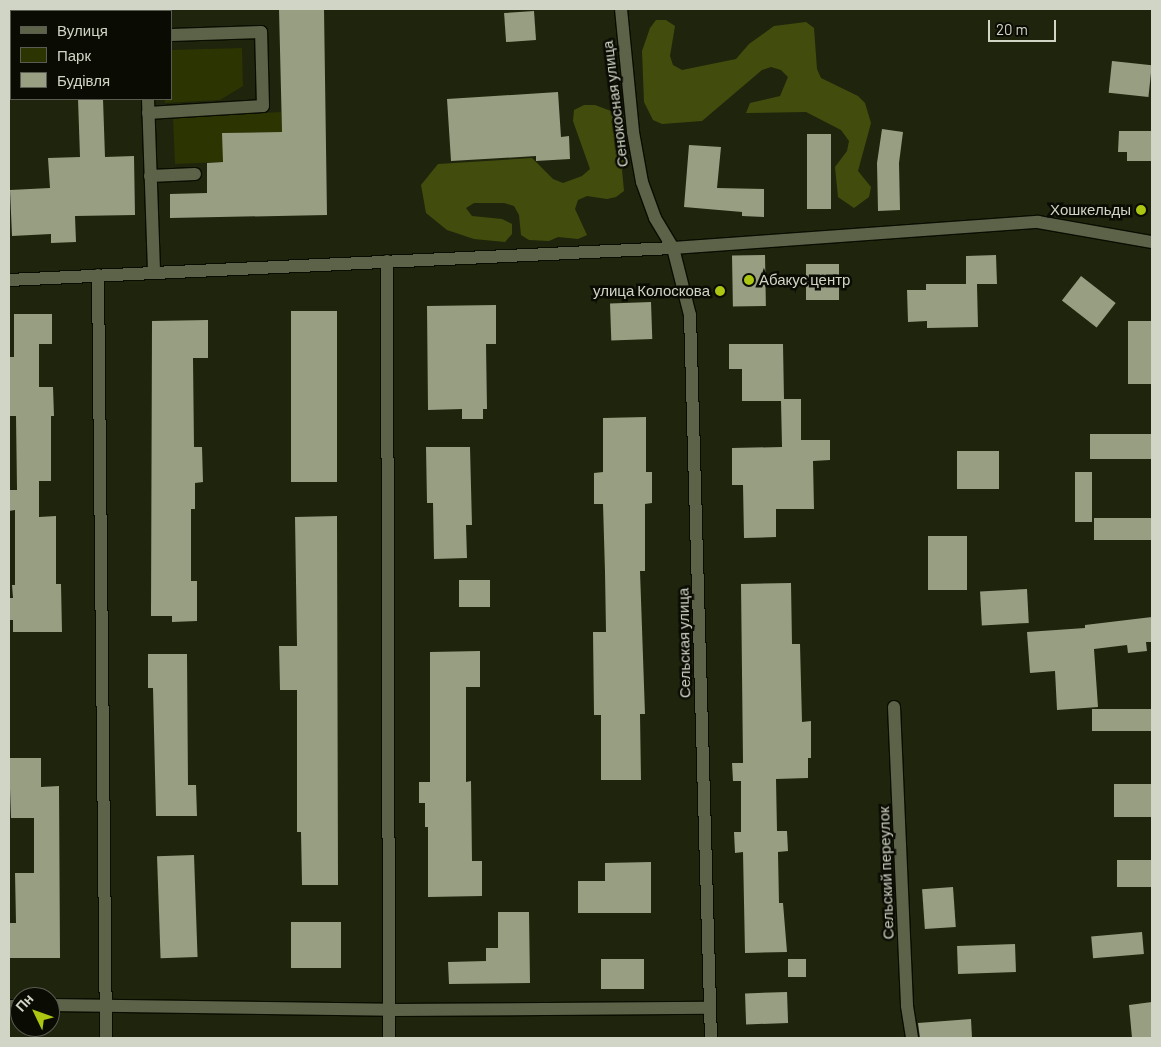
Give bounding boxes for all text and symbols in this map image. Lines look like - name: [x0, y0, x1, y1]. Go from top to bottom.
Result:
- legend: [10, 10, 172, 100]
- scale bar: [991, 10, 1058, 42]
- text: 20 m: [996, 20, 1028, 38]
- text: Вулиця: [57, 21, 108, 39]
- street label: Сенокосная улица: [598, 40, 632, 168]
- text: Парк: [57, 46, 91, 64]
- text: Будівля: [57, 71, 110, 89]
- place label: Хошкельды: [1050, 201, 1131, 219]
- marker: Хошкельды: [1135, 204, 1147, 216]
- place label: Абакус центр: [759, 271, 850, 289]
- marker: Абакус центр: [743, 274, 755, 286]
- place label: улица Колоскова: [593, 282, 710, 300]
- marker: улица Колоскова: [714, 285, 726, 297]
- street label: Сельская улица: [674, 588, 694, 698]
- street label: Сельский переулок: [875, 806, 897, 940]
- north arrow: [10, 987, 60, 1037]
- text: Пн: [12, 990, 37, 1015]

